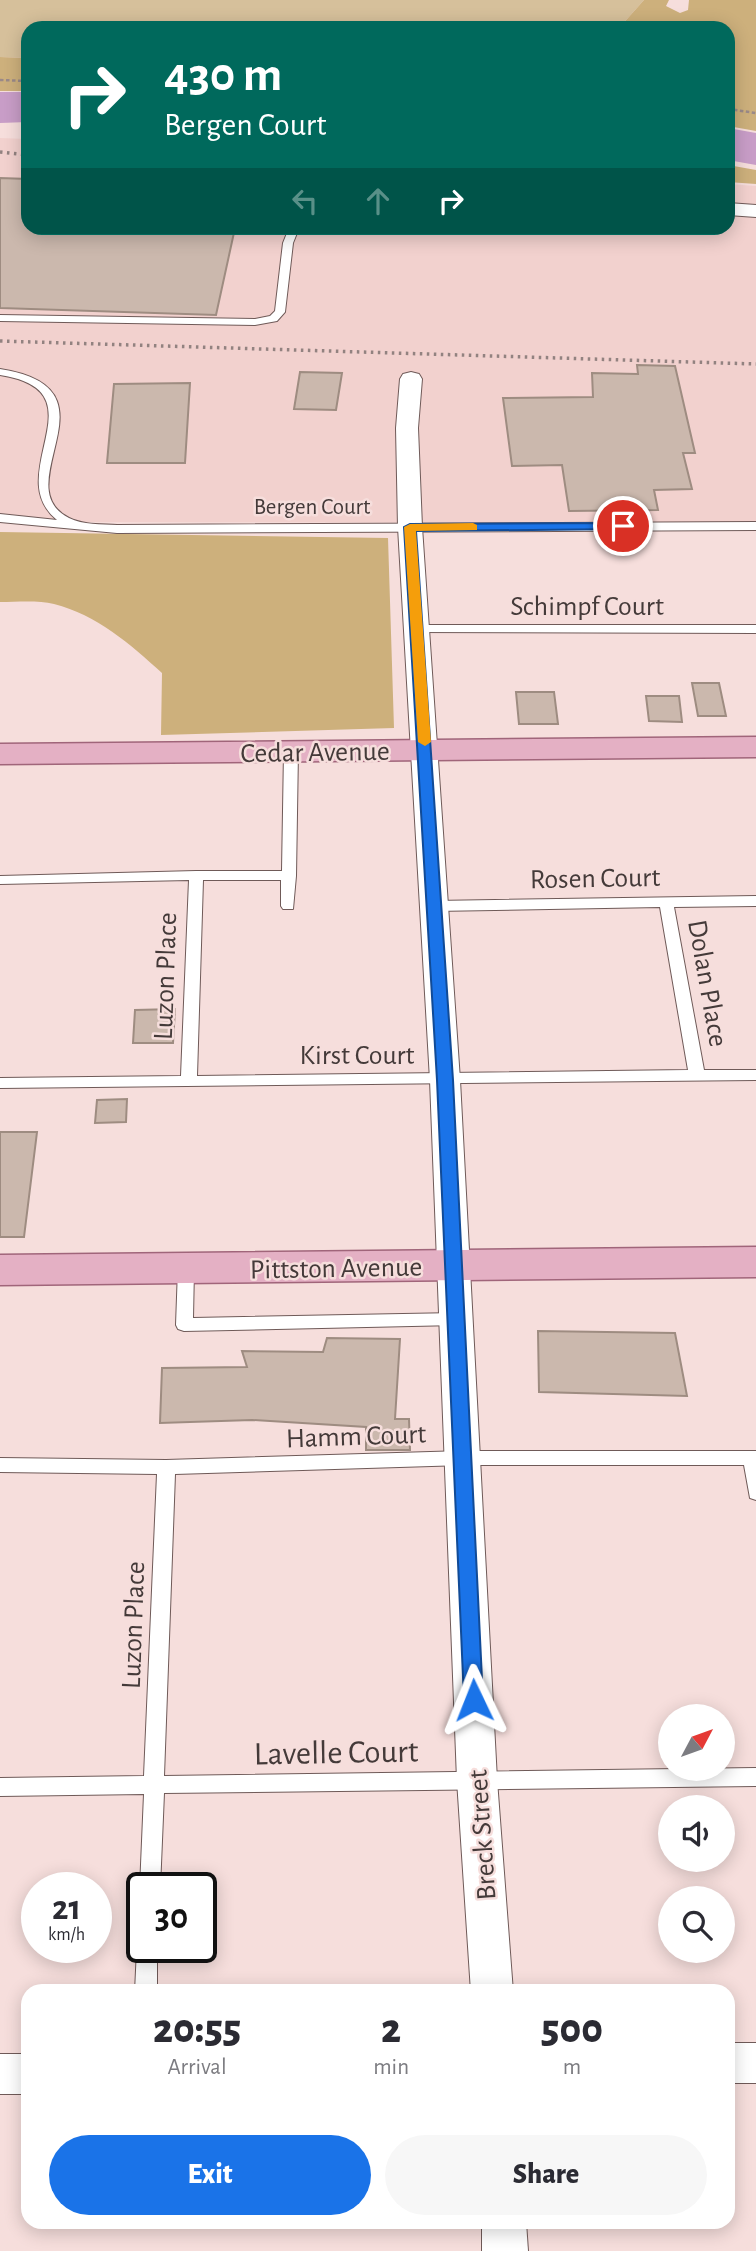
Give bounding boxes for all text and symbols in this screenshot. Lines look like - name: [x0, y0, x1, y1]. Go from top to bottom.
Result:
- icon: right: [49, 49, 140, 140]
- text: 430 m: [164, 51, 282, 100]
- text: Bergen Court: [164, 109, 326, 141]
- icon: left: [286, 182, 324, 220]
- icon: ahead: [359, 182, 397, 220]
- icon: right: [432, 182, 470, 220]
- street label: Bergen Court: [254, 496, 371, 519]
- pin: [593, 496, 653, 556]
- icon: arrive: [604, 507, 642, 545]
- street label: Schimpf Court: [510, 593, 664, 621]
- street label: Cedar Avenue: [240, 738, 390, 768]
- street label: Rosen Court: [530, 864, 661, 894]
- street label: Luzon Place: [150, 912, 182, 1040]
- street label: Dolan Place: [682, 918, 732, 1049]
- street label: Kirst Court: [300, 1042, 414, 1070]
- street label: Pittston Avenue: [250, 1253, 422, 1285]
- street label: Hamm Court: [286, 1421, 427, 1453]
- street label: Luzon Place: [118, 1561, 150, 1689]
- position arrow: [437, 1663, 511, 1737]
- north arrow: [658, 1704, 735, 1782]
- map controls: [658, 1704, 735, 1963]
- street label: Lavelle Court: [253, 1736, 419, 1771]
- street label: Breck Street: [464, 1769, 502, 1901]
- button: sound: [658, 1795, 735, 1872]
- speed limit sign: 30: [126, 1872, 217, 1963]
- button: search: [658, 1886, 735, 1963]
- text: 21: [52, 1891, 81, 1926]
- text: km/h: [48, 1926, 85, 1944]
- text: 20:55: [153, 2008, 241, 2050]
- text: 2: [381, 2008, 401, 2050]
- text: 500: [541, 2008, 603, 2050]
- text: Arrival: [168, 2056, 227, 2079]
- text: min: [373, 2056, 409, 2079]
- text: m: [563, 2056, 581, 2079]
- button: Exit: [49, 2135, 371, 2215]
- button: Share: [385, 2135, 707, 2215]

